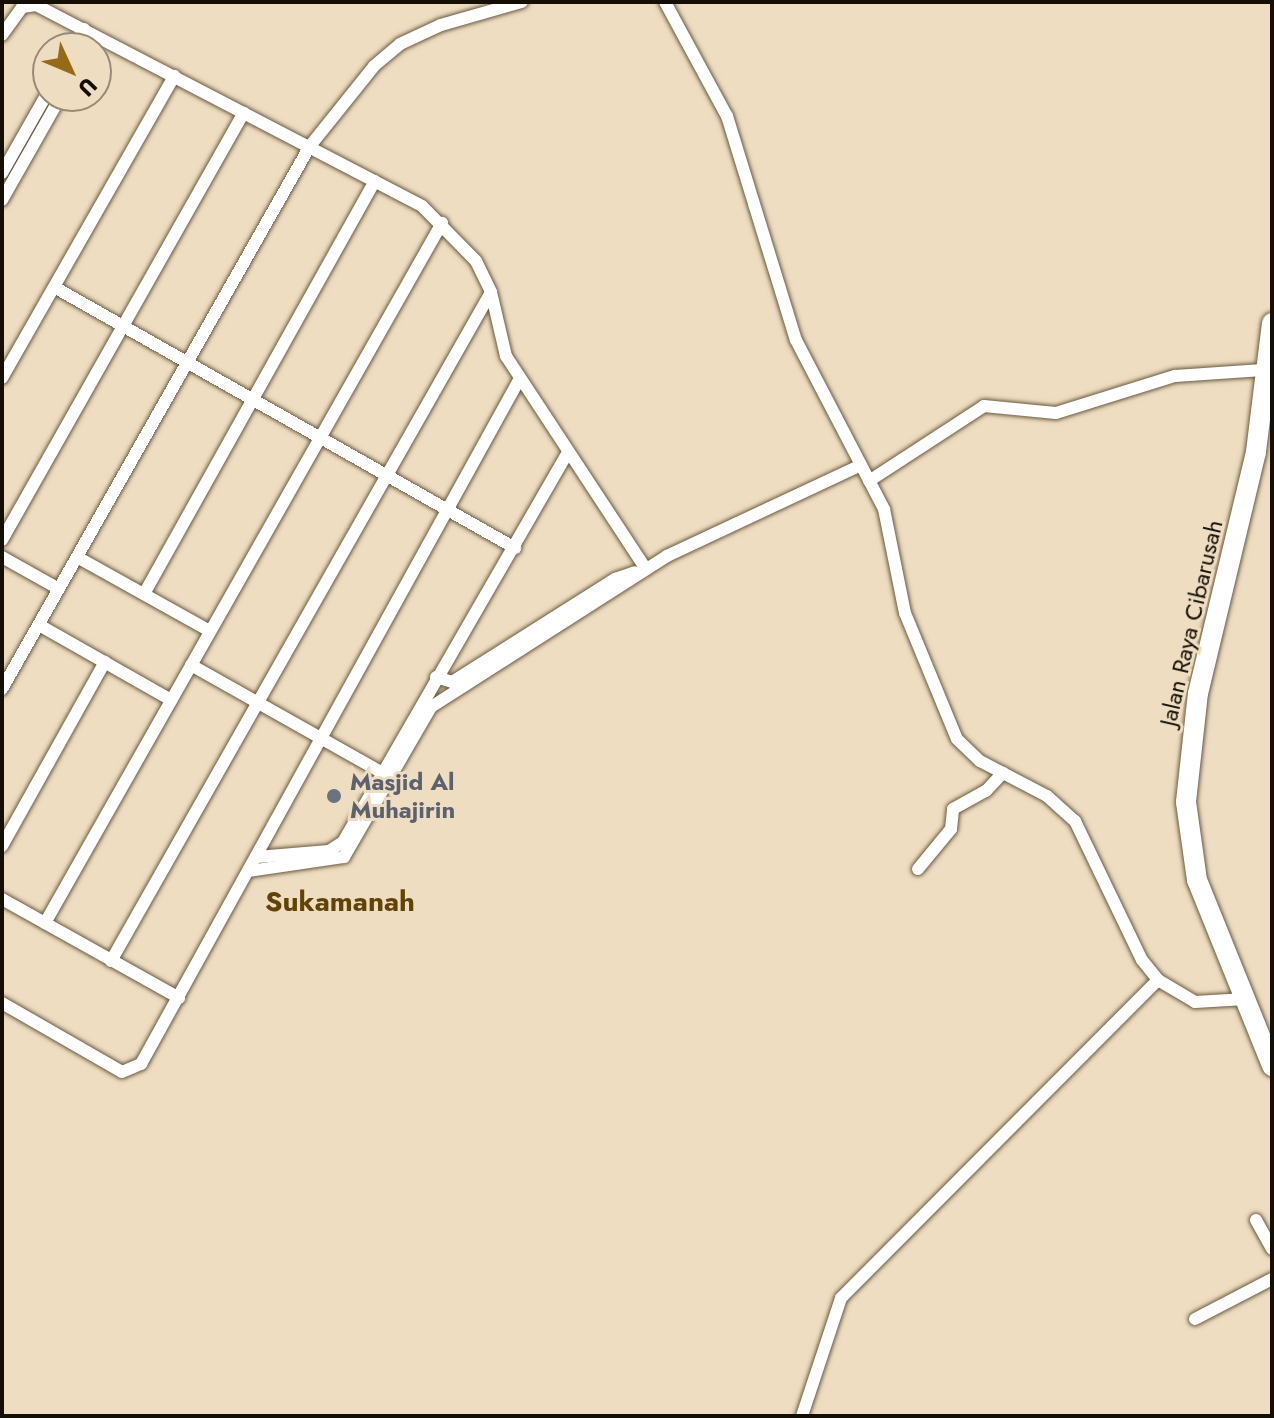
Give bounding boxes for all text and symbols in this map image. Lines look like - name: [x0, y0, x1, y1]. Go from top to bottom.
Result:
- north arrow: [32, 32, 112, 112]
- text: U: [71, 71, 105, 104]
- street label: Jalan Raya Cibarusah: [1153, 517, 1229, 729]
- place label: Masjid Al Muhajirin: [350, 768, 455, 824]
- marker: Masjid Al Muhajirin: [325, 787, 343, 805]
- district label: Sukamanah: [265, 885, 415, 919]

